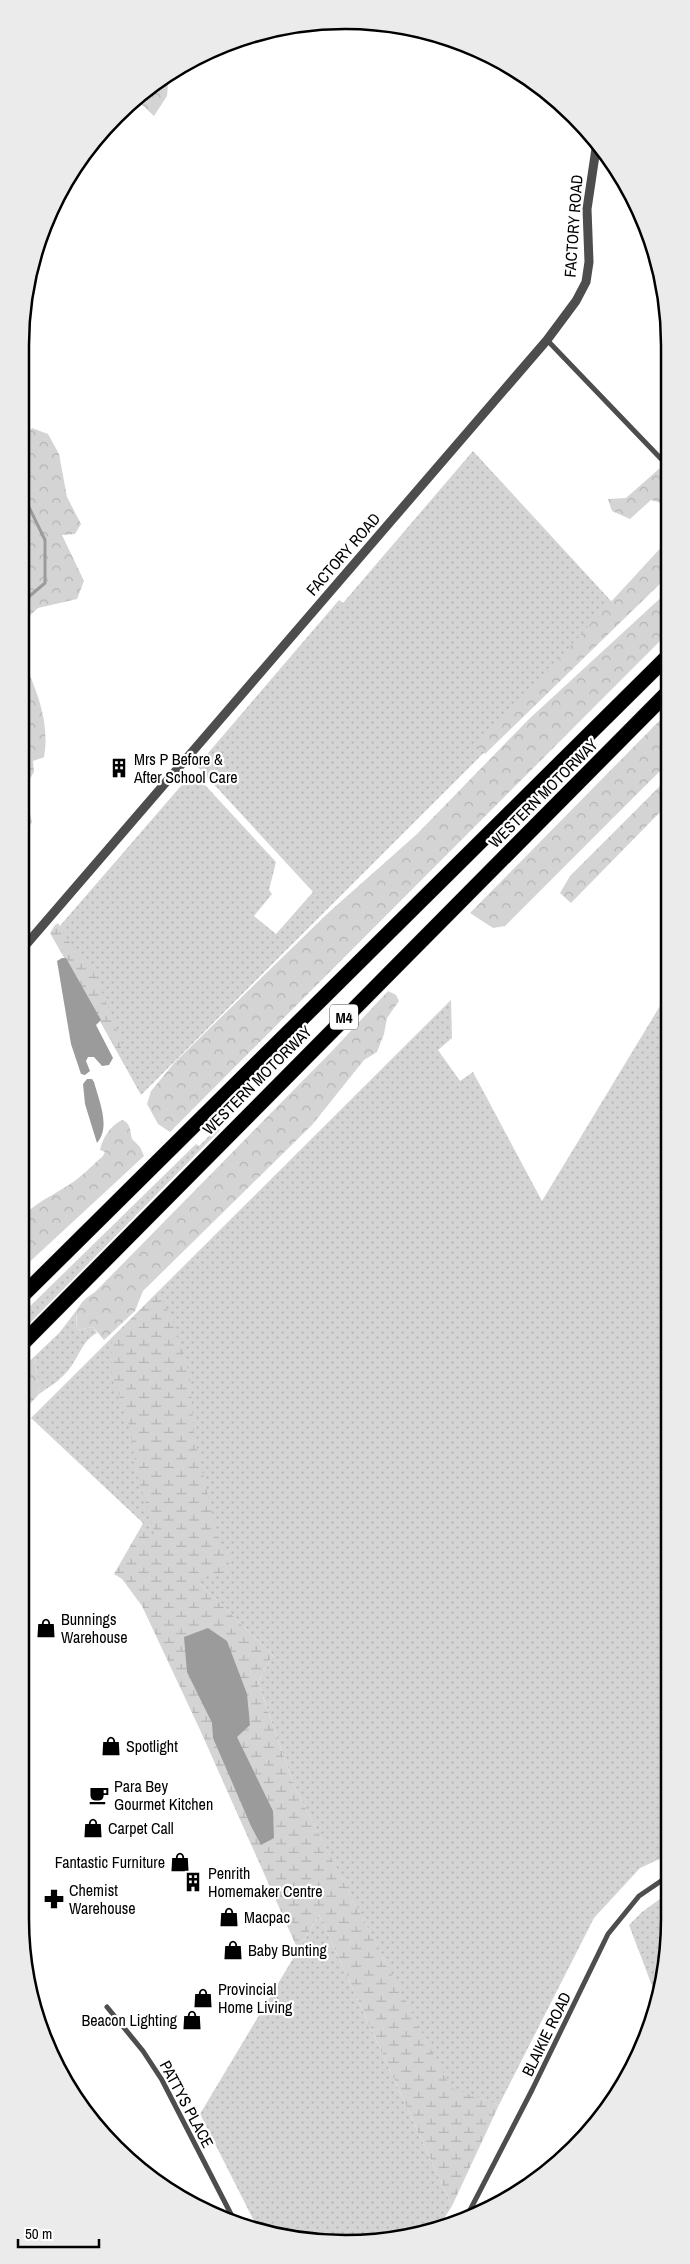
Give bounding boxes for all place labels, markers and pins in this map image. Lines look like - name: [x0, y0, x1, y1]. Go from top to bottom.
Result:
- place label: Mrs P Before & After School Care: [133, 748, 238, 788]
- building icon: Mrs P Before & After School Care: [108, 757, 130, 779]
- place label: Bunnings Warehouse: [61, 1608, 128, 1648]
- shop icon: Bunnings Warehouse: [35, 1617, 57, 1639]
- shop icon: Spotlight: [100, 1735, 122, 1757]
- place label: Spotlight: [126, 1735, 178, 1757]
- place label: Para Bey Gourmet Kitchen: [114, 1775, 213, 1815]
- cafe icon: Para Bey Gourmet Kitchen: [88, 1784, 110, 1806]
- shop icon: Carpet Call: [82, 1817, 104, 1839]
- place label: Carpet Call: [108, 1817, 174, 1839]
- place label: Fantastic Furniture: [55, 1851, 165, 1873]
- shop icon: Fantastic Furniture: [169, 1851, 191, 1873]
- place label: Penrith Homemaker Centre: [208, 1862, 322, 1902]
- building icon: Penrith Homemaker Centre: [182, 1871, 204, 1893]
- place label: Chemist Warehouse: [69, 1879, 136, 1919]
- pharmacy icon: Chemist Warehouse: [43, 1888, 65, 1910]
- shop icon: Macpac: [218, 1906, 240, 1928]
- place label: Macpac: [244, 1906, 290, 1928]
- shop icon: Baby Bunting: [222, 1939, 244, 1961]
- place label: Baby Bunting: [248, 1939, 327, 1961]
- place label: Provincial Home Living: [218, 1978, 293, 2018]
- shop icon: Provincial Home Living: [192, 1987, 214, 2009]
- place label: Beacon Lighting: [81, 2009, 178, 2031]
- shop icon: Beacon Lighting: [181, 2009, 203, 2031]

